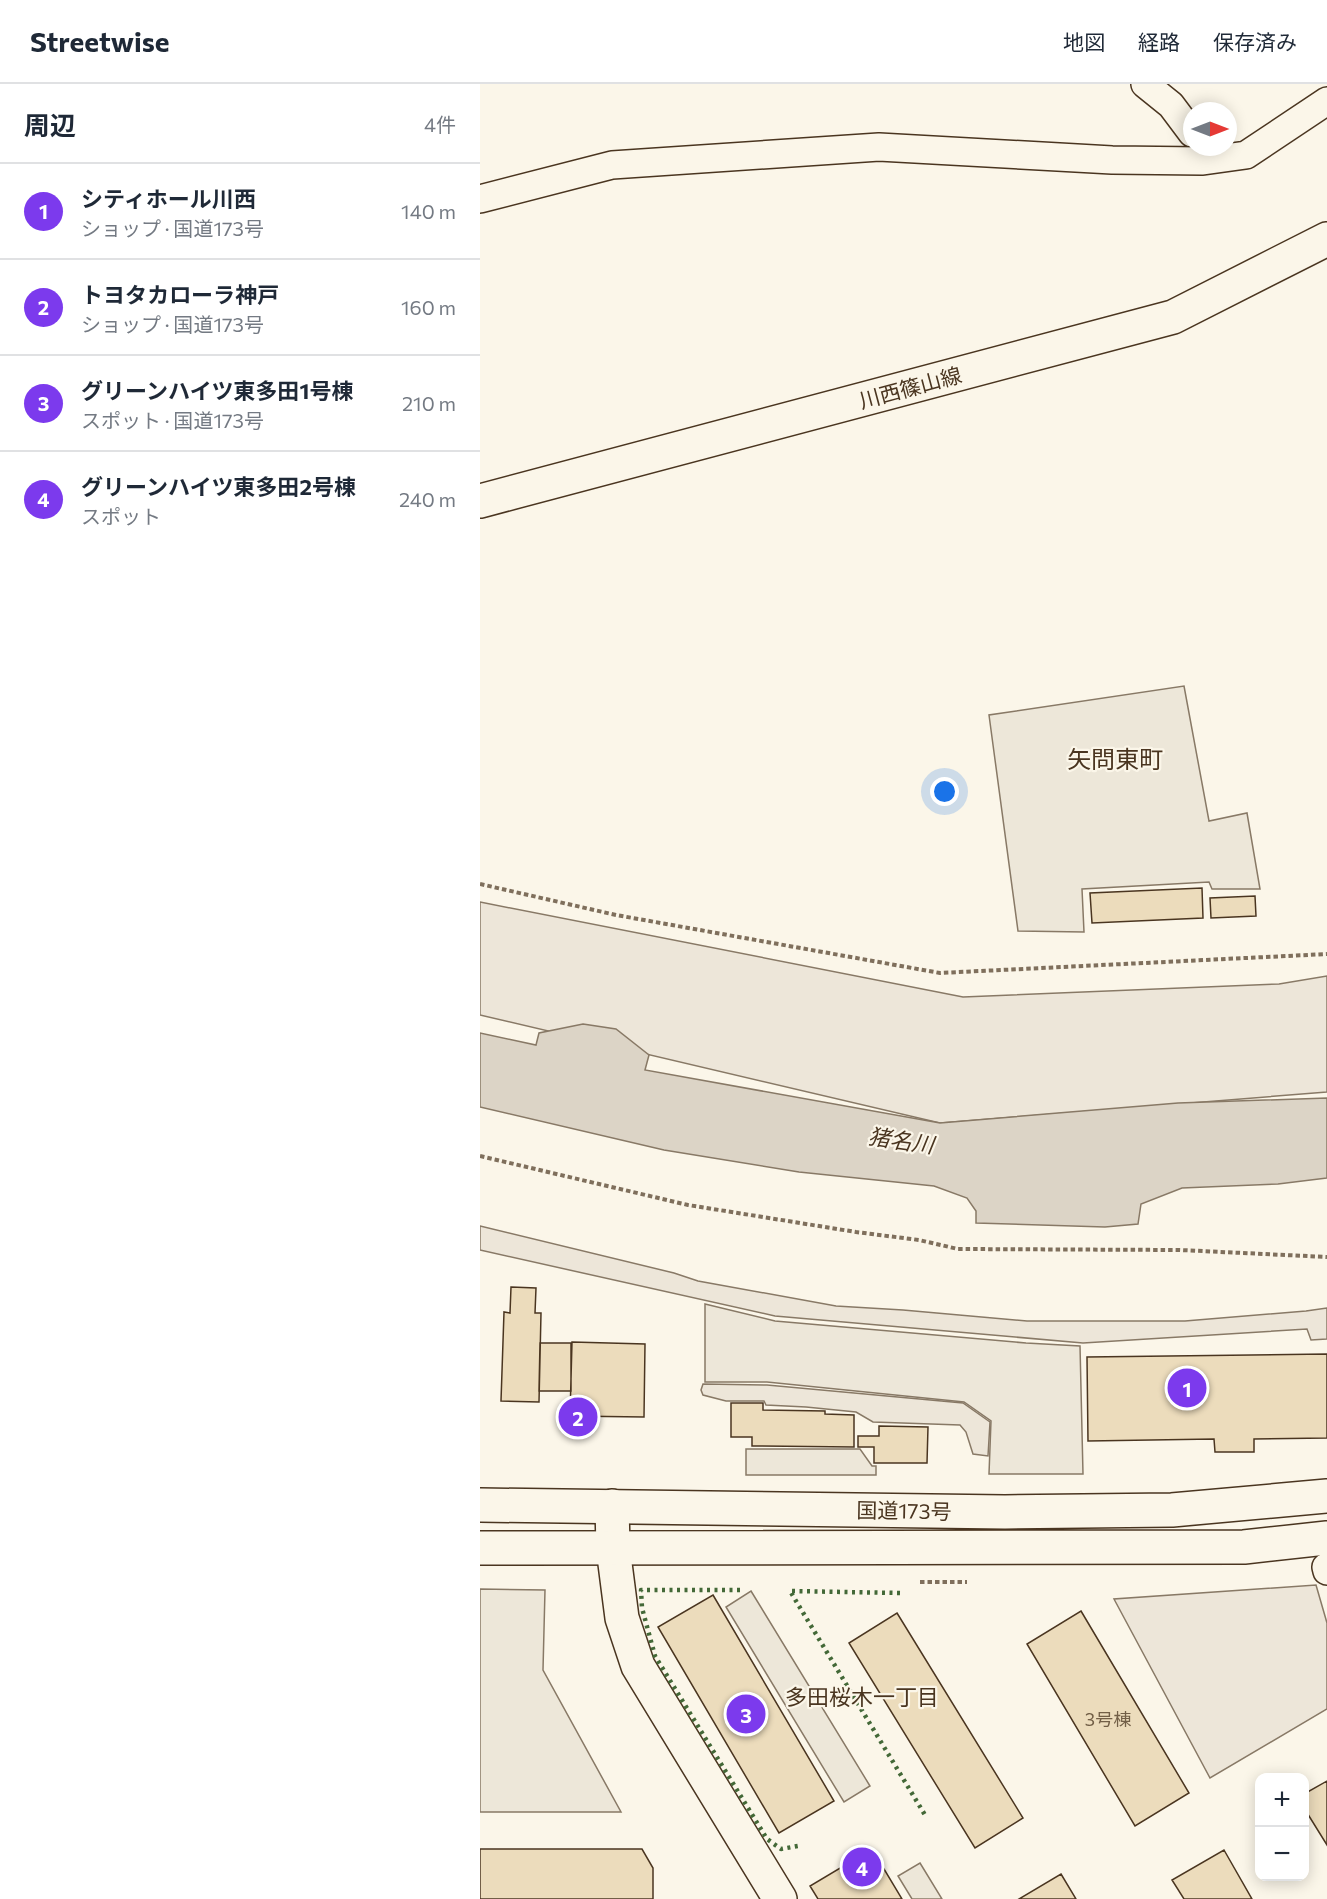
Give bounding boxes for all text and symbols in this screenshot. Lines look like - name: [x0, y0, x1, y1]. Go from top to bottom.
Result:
- text: Streetwise: [30, 24, 170, 58]
- text: 地図: [1063, 29, 1105, 54]
- text: 経路: [1138, 29, 1180, 54]
- text: 保存済み: [1213, 29, 1297, 54]
- north arrow: [1183, 102, 1237, 156]
- text: 周辺: [24, 109, 76, 140]
- text: 4件: [424, 112, 456, 136]
- text: シティホール川西: [81, 185, 256, 212]
- text: 1: [39, 199, 48, 223]
- text: 140 m: [401, 199, 456, 223]
- text: ショップ · 国道173号: [81, 216, 264, 240]
- text: トヨタカローラ神戸: [81, 281, 279, 308]
- text: 2: [38, 295, 49, 319]
- text: 160 m: [401, 295, 456, 319]
- text: ショップ · 国道173号: [81, 312, 264, 336]
- street label: 川西篠山線: [856, 361, 964, 413]
- text: グリーンハイツ東多田1号棟: [81, 377, 353, 404]
- text: 3: [38, 391, 49, 415]
- text: 210 m: [402, 391, 456, 415]
- text: スポット · 国道173号: [81, 408, 264, 432]
- text: グリーンハイツ東多田2号棟: [81, 473, 356, 500]
- text: 4: [37, 487, 50, 511]
- text: 240 m: [399, 487, 456, 511]
- text: スポット: [81, 504, 161, 528]
- district label: 矢問東町: [1067, 744, 1163, 773]
- your location: [930, 777, 959, 806]
- water label: 猪名川: [866, 1122, 938, 1158]
- pin: 1: [1168, 1366, 1206, 1410]
- pin: 2: [558, 1394, 598, 1440]
- street label: 国道173号: [856, 1497, 952, 1523]
- district label: 多田桜木一丁目: [785, 1683, 939, 1710]
- pin: 3: [726, 1692, 766, 1736]
- house number: 3号棟: [1085, 1708, 1131, 1730]
- map controls: [1255, 1773, 1309, 1881]
- button: +: [1255, 1773, 1309, 1827]
- button: −: [1255, 1827, 1309, 1881]
- pin: 4: [842, 1844, 881, 1890]

